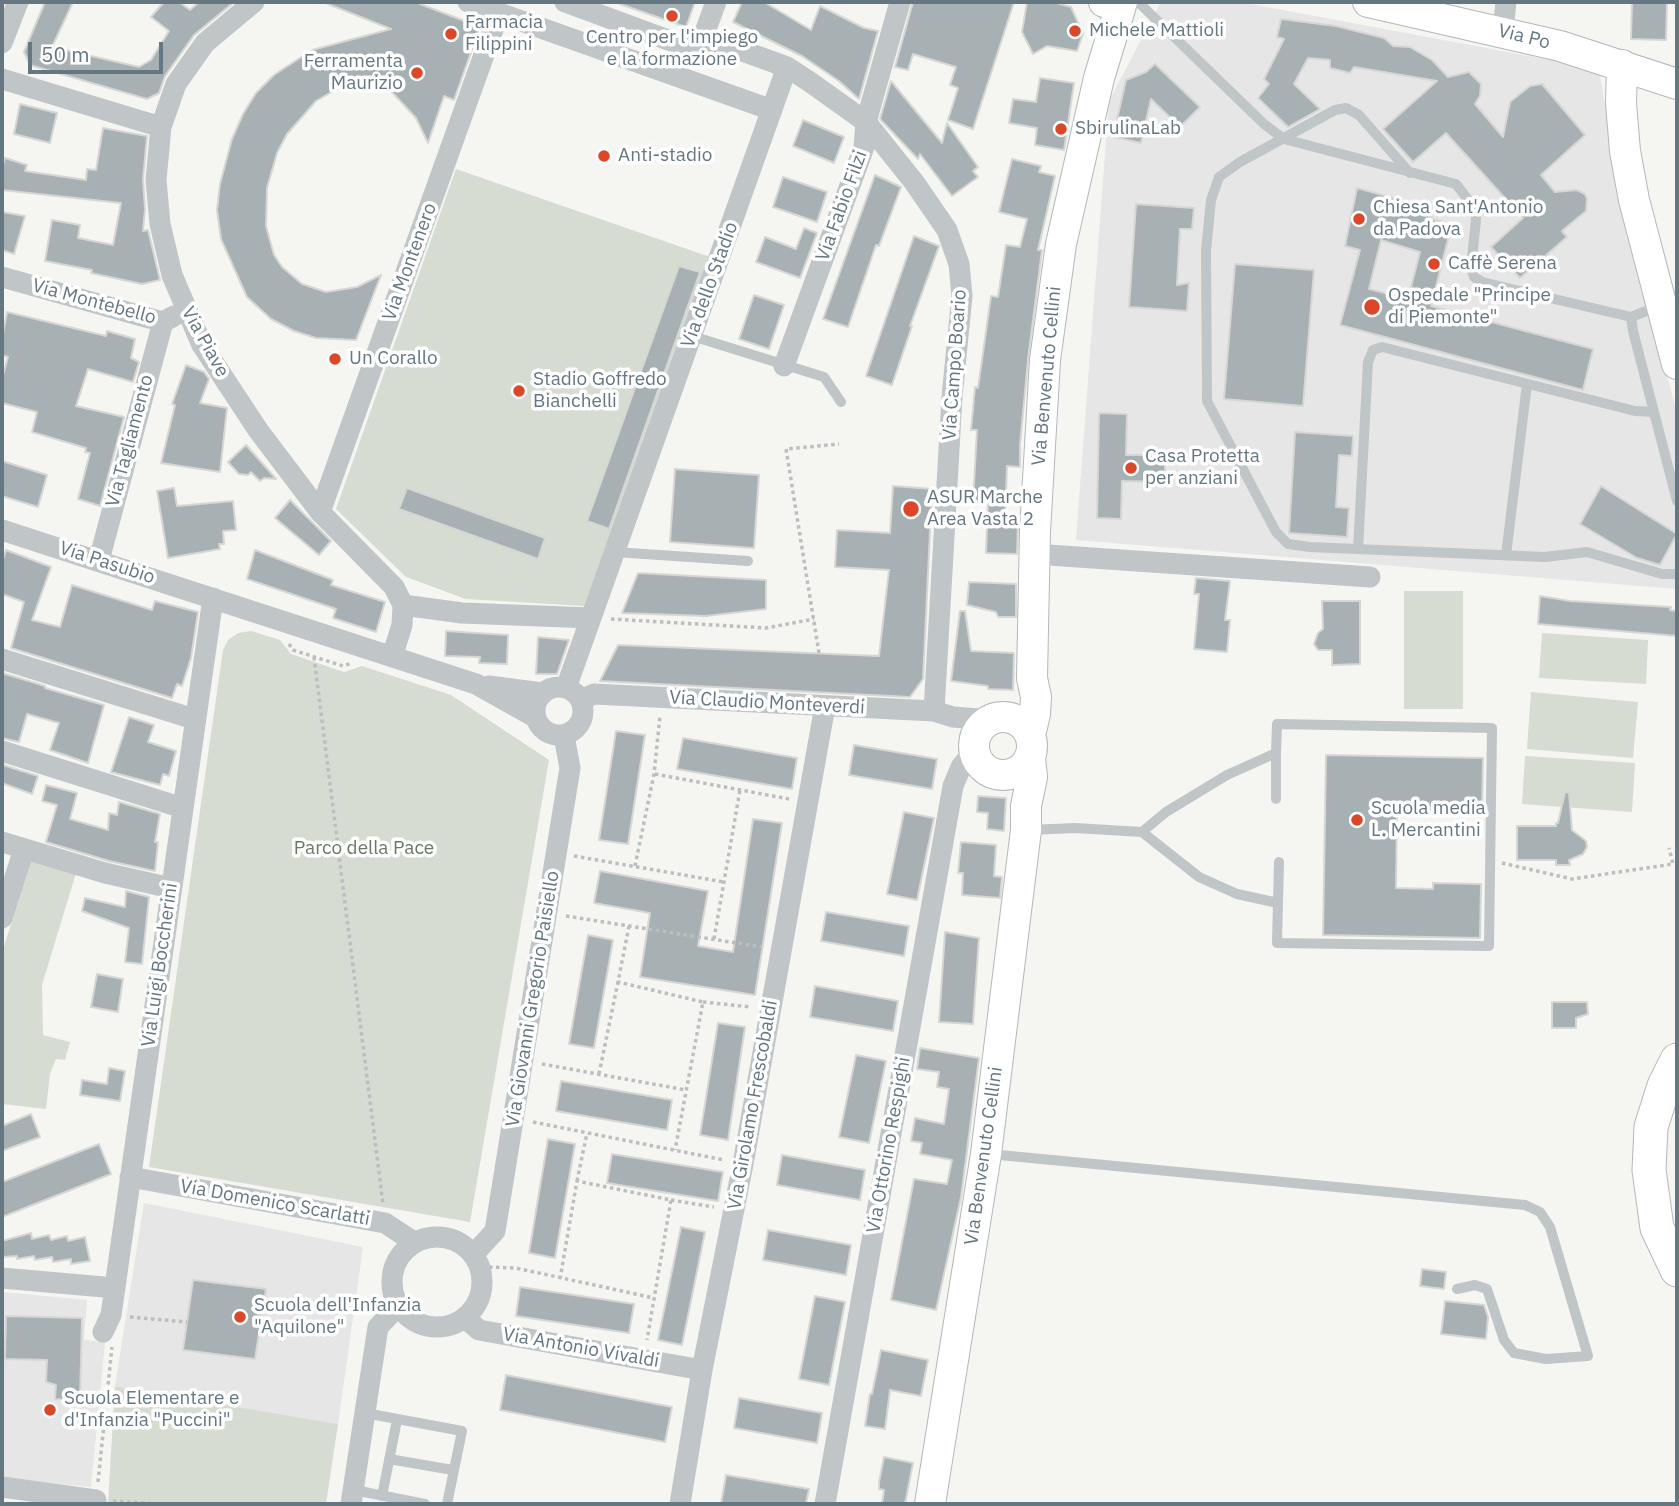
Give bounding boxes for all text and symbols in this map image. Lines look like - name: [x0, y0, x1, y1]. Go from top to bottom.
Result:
- marker: Centro per l'impiego e la formazione: [664, 8, 680, 24]
- place label: Farmacia Filippini: [465, 12, 543, 56]
- place label: Michele Mattioli: [1089, 20, 1224, 42]
- street label: Via Po: [1496, 20, 1552, 54]
- marker: Michele Mattioli: [1067, 23, 1083, 39]
- marker: Farmacia Filippini: [443, 26, 459, 42]
- place label: Centro per l'impiego e la formazione: [586, 27, 758, 71]
- scale bar: [32, 28, 166, 72]
- text: 50 m: [41, 40, 90, 68]
- place label: Ferramenta Maurizio: [304, 51, 403, 95]
- marker: Ferramenta Maurizio: [409, 65, 425, 81]
- place label: SbirulinaLab: [1075, 118, 1181, 140]
- marker: SbirulinaLab: [1053, 121, 1069, 137]
- place label: Anti-stadio: [618, 145, 712, 167]
- marker: Anti-stadio: [596, 148, 612, 164]
- street label: Via Fabio Filzi: [811, 148, 873, 264]
- place label: Chiesa Sant'Antonio da Padova: [1373, 197, 1543, 241]
- street label: Via Montenero: [378, 200, 442, 324]
- marker: Chiesa Sant'Antonio da Padova: [1351, 211, 1367, 227]
- street label: Via dello Stadio: [677, 219, 743, 351]
- place label: Caffè Serena: [1448, 253, 1557, 275]
- marker: Caffè Serena: [1426, 256, 1442, 272]
- street label: Via Montebello: [30, 275, 158, 329]
- street label: Via Benvenuto Cellini: [1028, 285, 1066, 467]
- place label: Ospedale "Principe di Piemonte": [1388, 285, 1551, 329]
- street label: Via Campo Boario: [938, 289, 972, 441]
- marker: Ospedale "Principe di Piemonte": [1362, 297, 1382, 317]
- street label: Via Piave: [176, 303, 234, 381]
- place label: Un Corallo: [349, 348, 438, 370]
- marker: Un Corallo: [327, 351, 343, 367]
- place label: Stadio Goffredo Bianchelli: [533, 369, 667, 413]
- street label: Via Tagliamento: [101, 372, 159, 510]
- marker: Stadio Goffredo Bianchelli: [511, 383, 527, 399]
- place label: Casa Protetta per anziani: [1145, 446, 1260, 490]
- marker: Casa Protetta per anziani: [1123, 460, 1139, 476]
- place label: ASUR Marche Area Vasta 2: [927, 487, 1043, 531]
- marker: ASUR Marche Area Vasta 2: [901, 499, 921, 519]
- street label: Via Pasubio: [56, 537, 158, 589]
- street label: Via Claudio Monteverdi: [669, 686, 865, 720]
- place label: Scuola media L. Mercantini: [1371, 798, 1486, 842]
- marker: Scuola media L. Mercantini: [1349, 812, 1365, 828]
- park label: Parco della Pace: [294, 838, 434, 860]
- street label: Via Giovanni Gregorio Paisiello: [501, 869, 565, 1129]
- street label: Via Luigi Boccherini: [137, 881, 183, 1049]
- street label: Via Girolamo Frescobaldi: [723, 998, 783, 1212]
- street label: Via Ottorino Respighi: [862, 1055, 916, 1235]
- street label: Via Benvenuto Cellini: [960, 1065, 1008, 1247]
- street label: Via Domenico Scarlatti: [178, 1175, 372, 1231]
- place label: Scuola dell'Infanzia "Aquilone": [254, 1295, 421, 1339]
- marker: Scuola dell'Infanzia "Aquilone": [232, 1309, 248, 1325]
- street label: Via Antonio Vivaldi: [501, 1323, 661, 1373]
- place label: Scuola Elementare e d'Infanzia "Puccini": [64, 1388, 239, 1432]
- marker: Scuola Elementare e d'Infanzia "Puccini": [42, 1402, 58, 1418]

